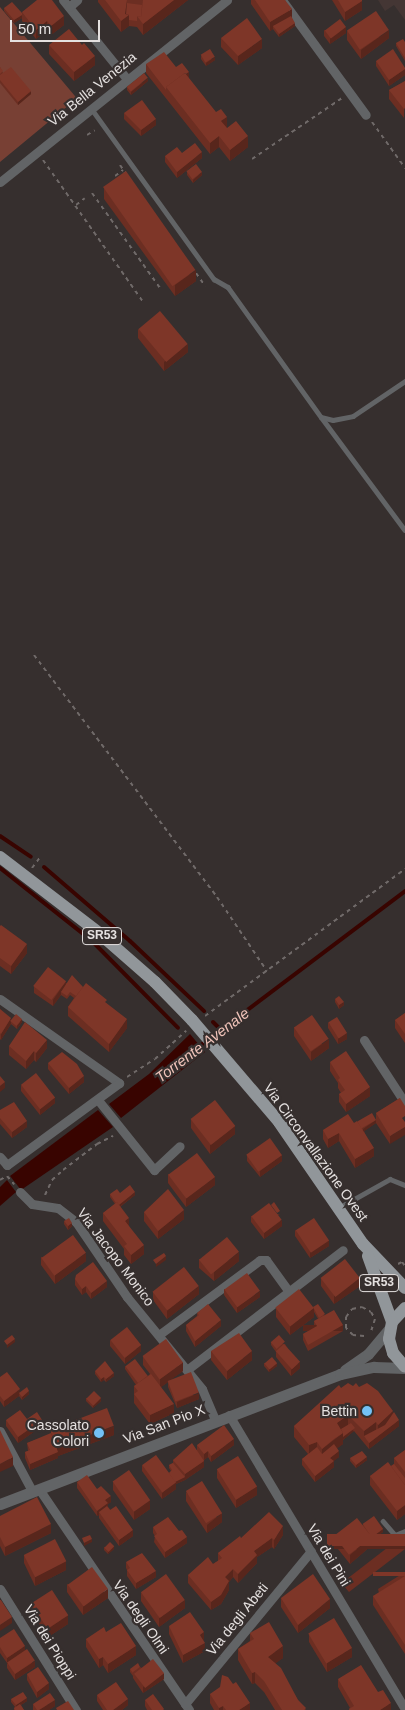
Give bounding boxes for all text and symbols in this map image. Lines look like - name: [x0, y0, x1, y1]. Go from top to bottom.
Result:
- scale bar: [12, 10, 102, 42]
- text: 50 m: [18, 20, 51, 37]
- street label: Via Bella Venezia: [44, 48, 140, 130]
- road number: SR53: [81, 926, 123, 946]
- water label: Torrente Avenale: [151, 1004, 253, 1086]
- street label: Via Circonvallazione Ovest: [260, 1079, 372, 1225]
- street label: Via Jacopo Monico: [74, 1205, 158, 1309]
- road number: SR53: [358, 1274, 400, 1292]
- street label: Via San Pio X: [121, 1401, 207, 1447]
- place label: Bettin: [321, 1403, 357, 1419]
- marker: Bettin: [361, 1405, 373, 1417]
- place label: Cassolato Colori: [27, 1417, 89, 1450]
- marker: Cassolato Colori: [93, 1427, 105, 1439]
- street label: Via dei Pini: [304, 1521, 354, 1589]
- street label: Via degli Olmi: [109, 1577, 173, 1657]
- street label: Via degli Abeti: [202, 1579, 272, 1659]
- street label: Via dei Pioppi: [20, 1601, 80, 1683]

